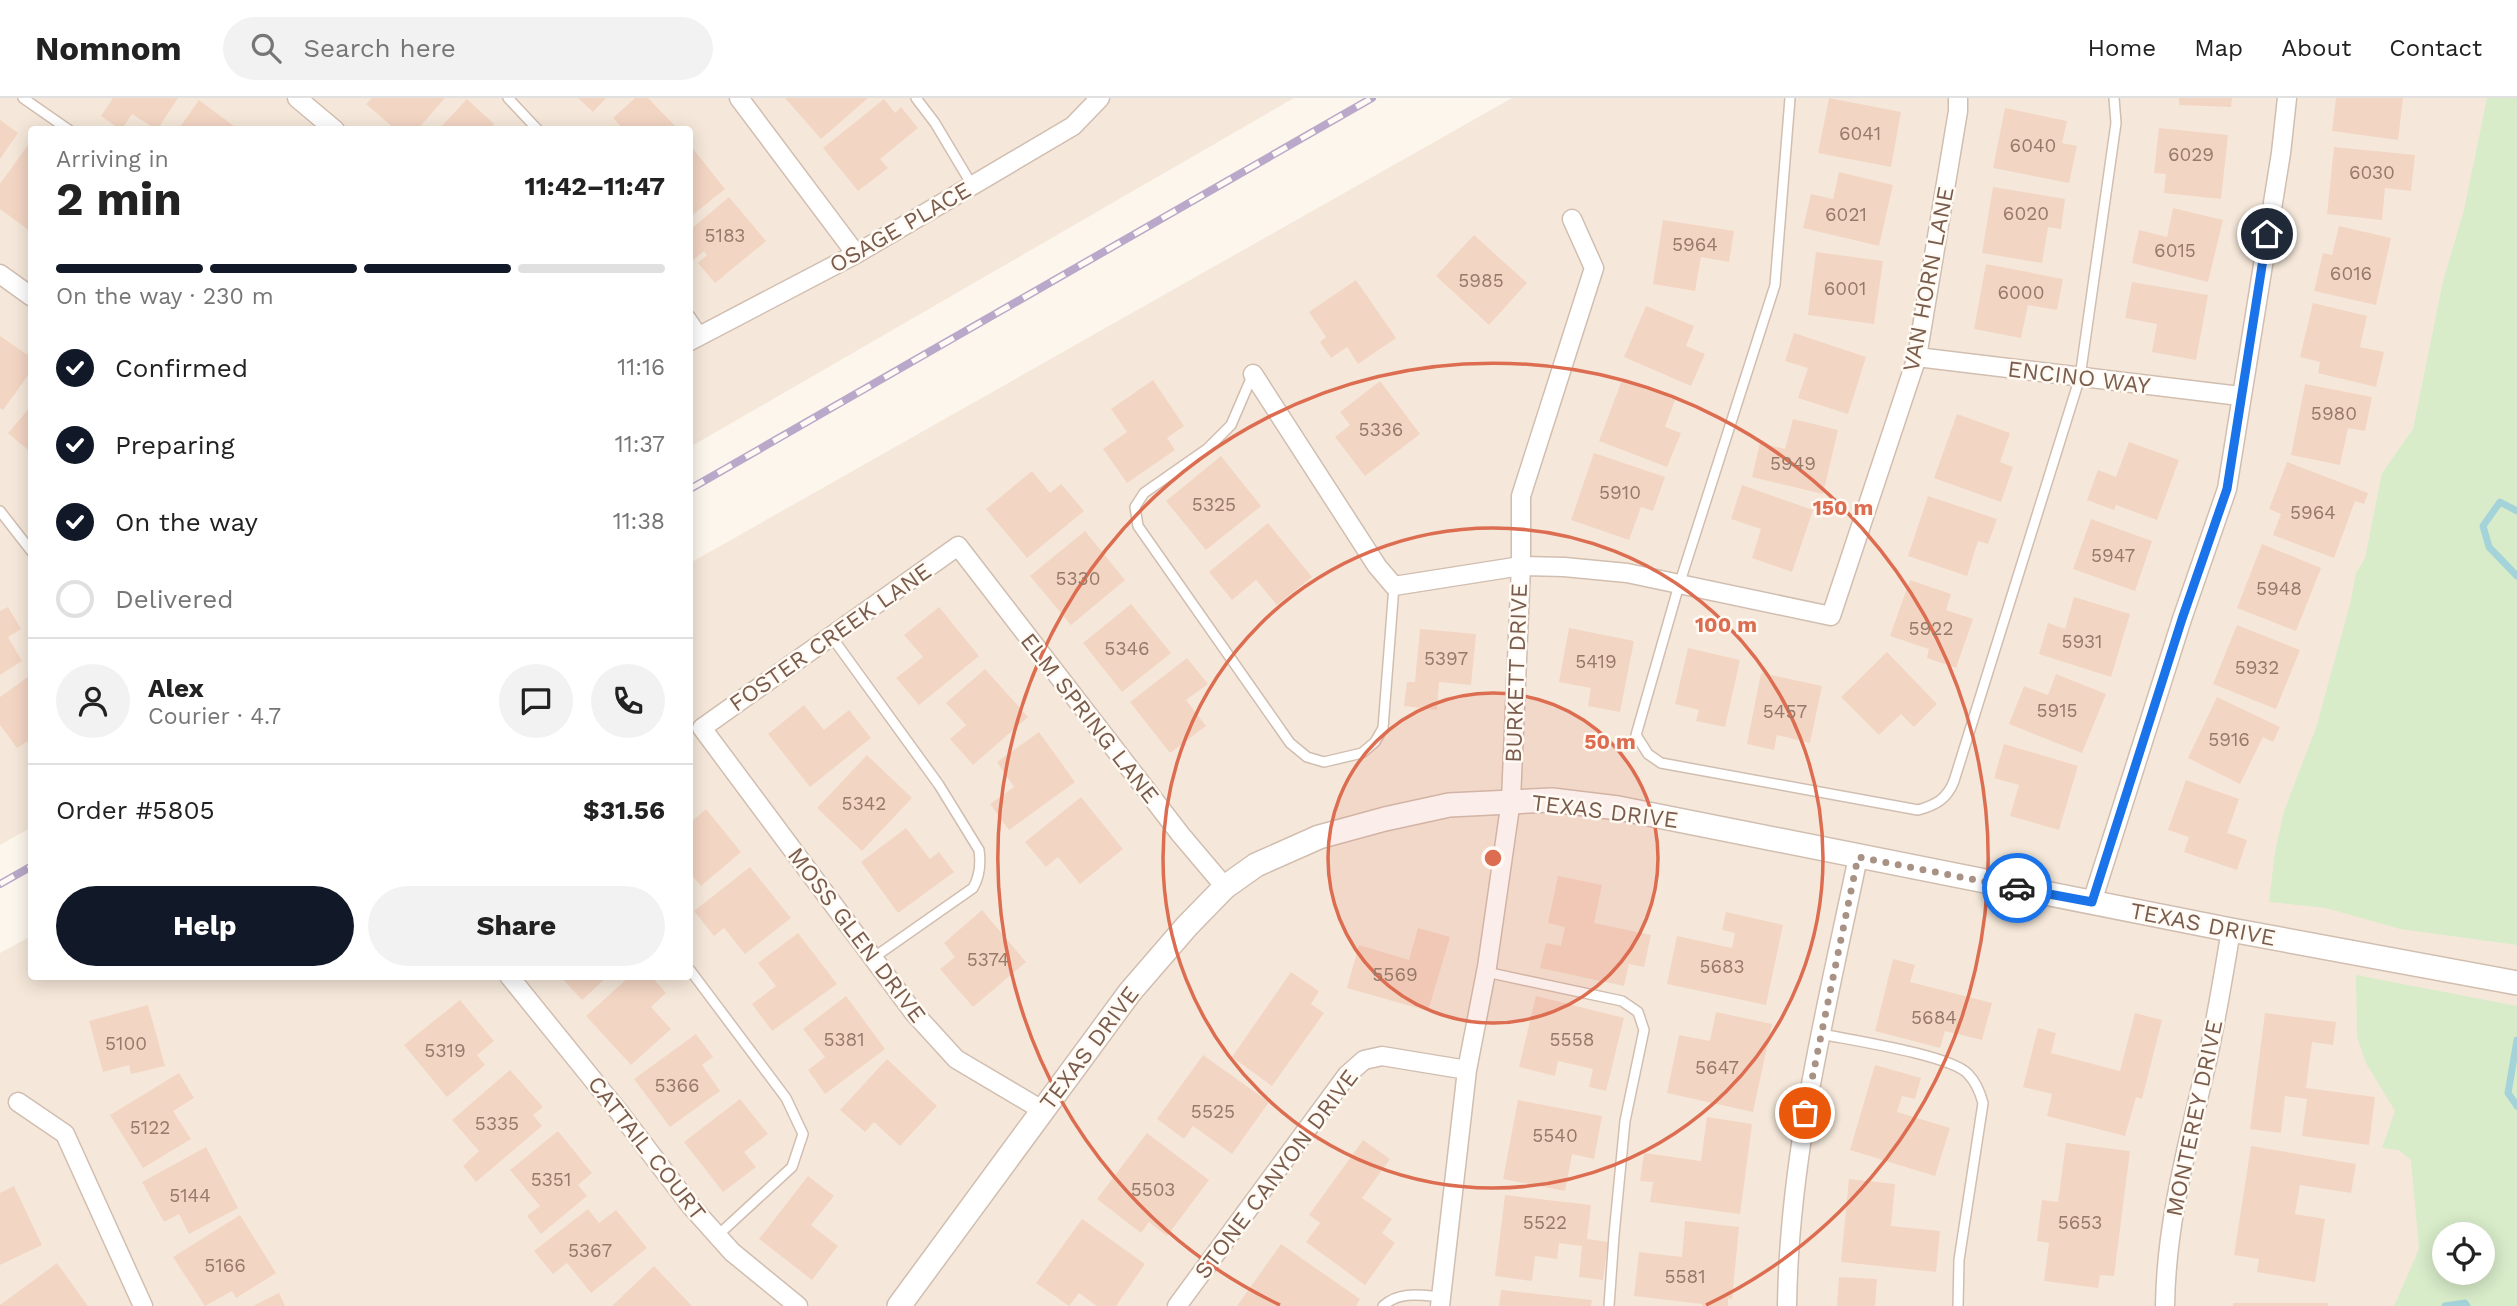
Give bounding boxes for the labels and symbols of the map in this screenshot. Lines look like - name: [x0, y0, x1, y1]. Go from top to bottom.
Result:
- house number: 6041: [1839, 122, 1881, 145]
- house number: 6040: [2010, 134, 2056, 157]
- house number: 6029: [2168, 143, 2214, 166]
- house number: 6030: [2349, 161, 2395, 184]
- street label: OSAGE PLACE: [825, 176, 976, 279]
- street label: VAN HORN LANE: [1897, 184, 1960, 374]
- house number: 6020: [2003, 202, 2049, 225]
- house number: 6021: [1825, 203, 1867, 226]
- pin: [2237, 204, 2297, 264]
- house number: 5183: [705, 224, 745, 247]
- house number: 5964: [1672, 233, 1718, 256]
- house number: 6015: [2154, 239, 2196, 262]
- house number: 6016: [2330, 262, 2372, 285]
- house number: 5985: [1458, 269, 1504, 292]
- house number: 6001: [1824, 277, 1866, 300]
- house number: 6000: [1997, 281, 2045, 304]
- street label: ENCINO WAY: [2006, 355, 2152, 400]
- house number: 5980: [2311, 402, 2357, 425]
- house number: 5336: [1359, 418, 1403, 441]
- house number: 5949: [1770, 452, 1816, 475]
- house number: 5910: [1599, 481, 1641, 504]
- house number: 5325: [1192, 493, 1236, 516]
- text: 150 m: [1813, 495, 1873, 520]
- house number: 5964: [2290, 501, 2336, 524]
- house number: 5947: [2091, 544, 2135, 567]
- street label: FOSTER CREEK LANE: [724, 557, 936, 717]
- house number: 5330: [1055, 567, 1101, 590]
- house number: 5948: [2256, 577, 2302, 600]
- street label: BURKETT DRIVE: [1500, 583, 1533, 763]
- text: 100 m: [1695, 612, 1757, 637]
- house number: 5922: [1909, 617, 1953, 640]
- street label: ELM SPRING LANE: [1015, 628, 1164, 809]
- house number: 5931: [2062, 630, 2102, 653]
- house number: 5346: [1104, 637, 1150, 660]
- house number: 5397: [1424, 647, 1468, 670]
- house number: 5419: [1575, 650, 1617, 673]
- house number: 5932: [2235, 656, 2279, 679]
- house number: 5915: [2036, 699, 2078, 722]
- house number: 5457: [1763, 700, 1807, 723]
- house number: 5916: [2208, 728, 2250, 751]
- text: 50 m: [1584, 729, 1636, 754]
- street label: TEXAS DRIVE: [1530, 789, 1680, 834]
- house number: 5342: [842, 792, 886, 815]
- street label: MOSS GLEN DRIVE: [782, 842, 931, 1028]
- centre of rings: [1481, 846, 1505, 870]
- courier: [1982, 853, 2052, 923]
- street label: TEXAS DRIVE: [2128, 897, 2278, 952]
- house number: 5374: [967, 948, 1009, 971]
- house number: 5683: [1699, 955, 1745, 978]
- house number: 5569: [1372, 963, 1418, 986]
- street label: TEXAS DRIVE: [1034, 981, 1145, 1115]
- house number: 5684: [1911, 1006, 1957, 1029]
- street label: MONTEREY DRIVE: [2160, 1017, 2229, 1219]
- house number: 5381: [823, 1028, 865, 1051]
- house number: 5558: [1550, 1028, 1594, 1051]
- house number: 5100: [105, 1032, 147, 1055]
- house number: 5319: [424, 1039, 466, 1062]
- house number: 5647: [1695, 1056, 1739, 1079]
- street label: STONE CANYON DRIVE: [1189, 1064, 1364, 1284]
- street label: CATTAIL COURT: [582, 1071, 711, 1226]
- house number: 5366: [654, 1074, 700, 1097]
- pin: [1775, 1083, 1835, 1143]
- house number: 5525: [1191, 1100, 1235, 1123]
- house number: 5335: [475, 1112, 519, 1135]
- house number: 5122: [130, 1116, 170, 1139]
- house number: 5540: [1532, 1124, 1578, 1147]
- house number: 5351: [531, 1168, 571, 1191]
- house number: 5503: [1131, 1178, 1175, 1201]
- house number: 5144: [169, 1184, 211, 1207]
- house number: 5522: [1523, 1211, 1567, 1234]
- house number: 5653: [2058, 1211, 2102, 1234]
- house number: 5367: [568, 1239, 612, 1262]
- house number: 5166: [204, 1254, 246, 1277]
- house number: 5581: [1664, 1265, 1706, 1288]

